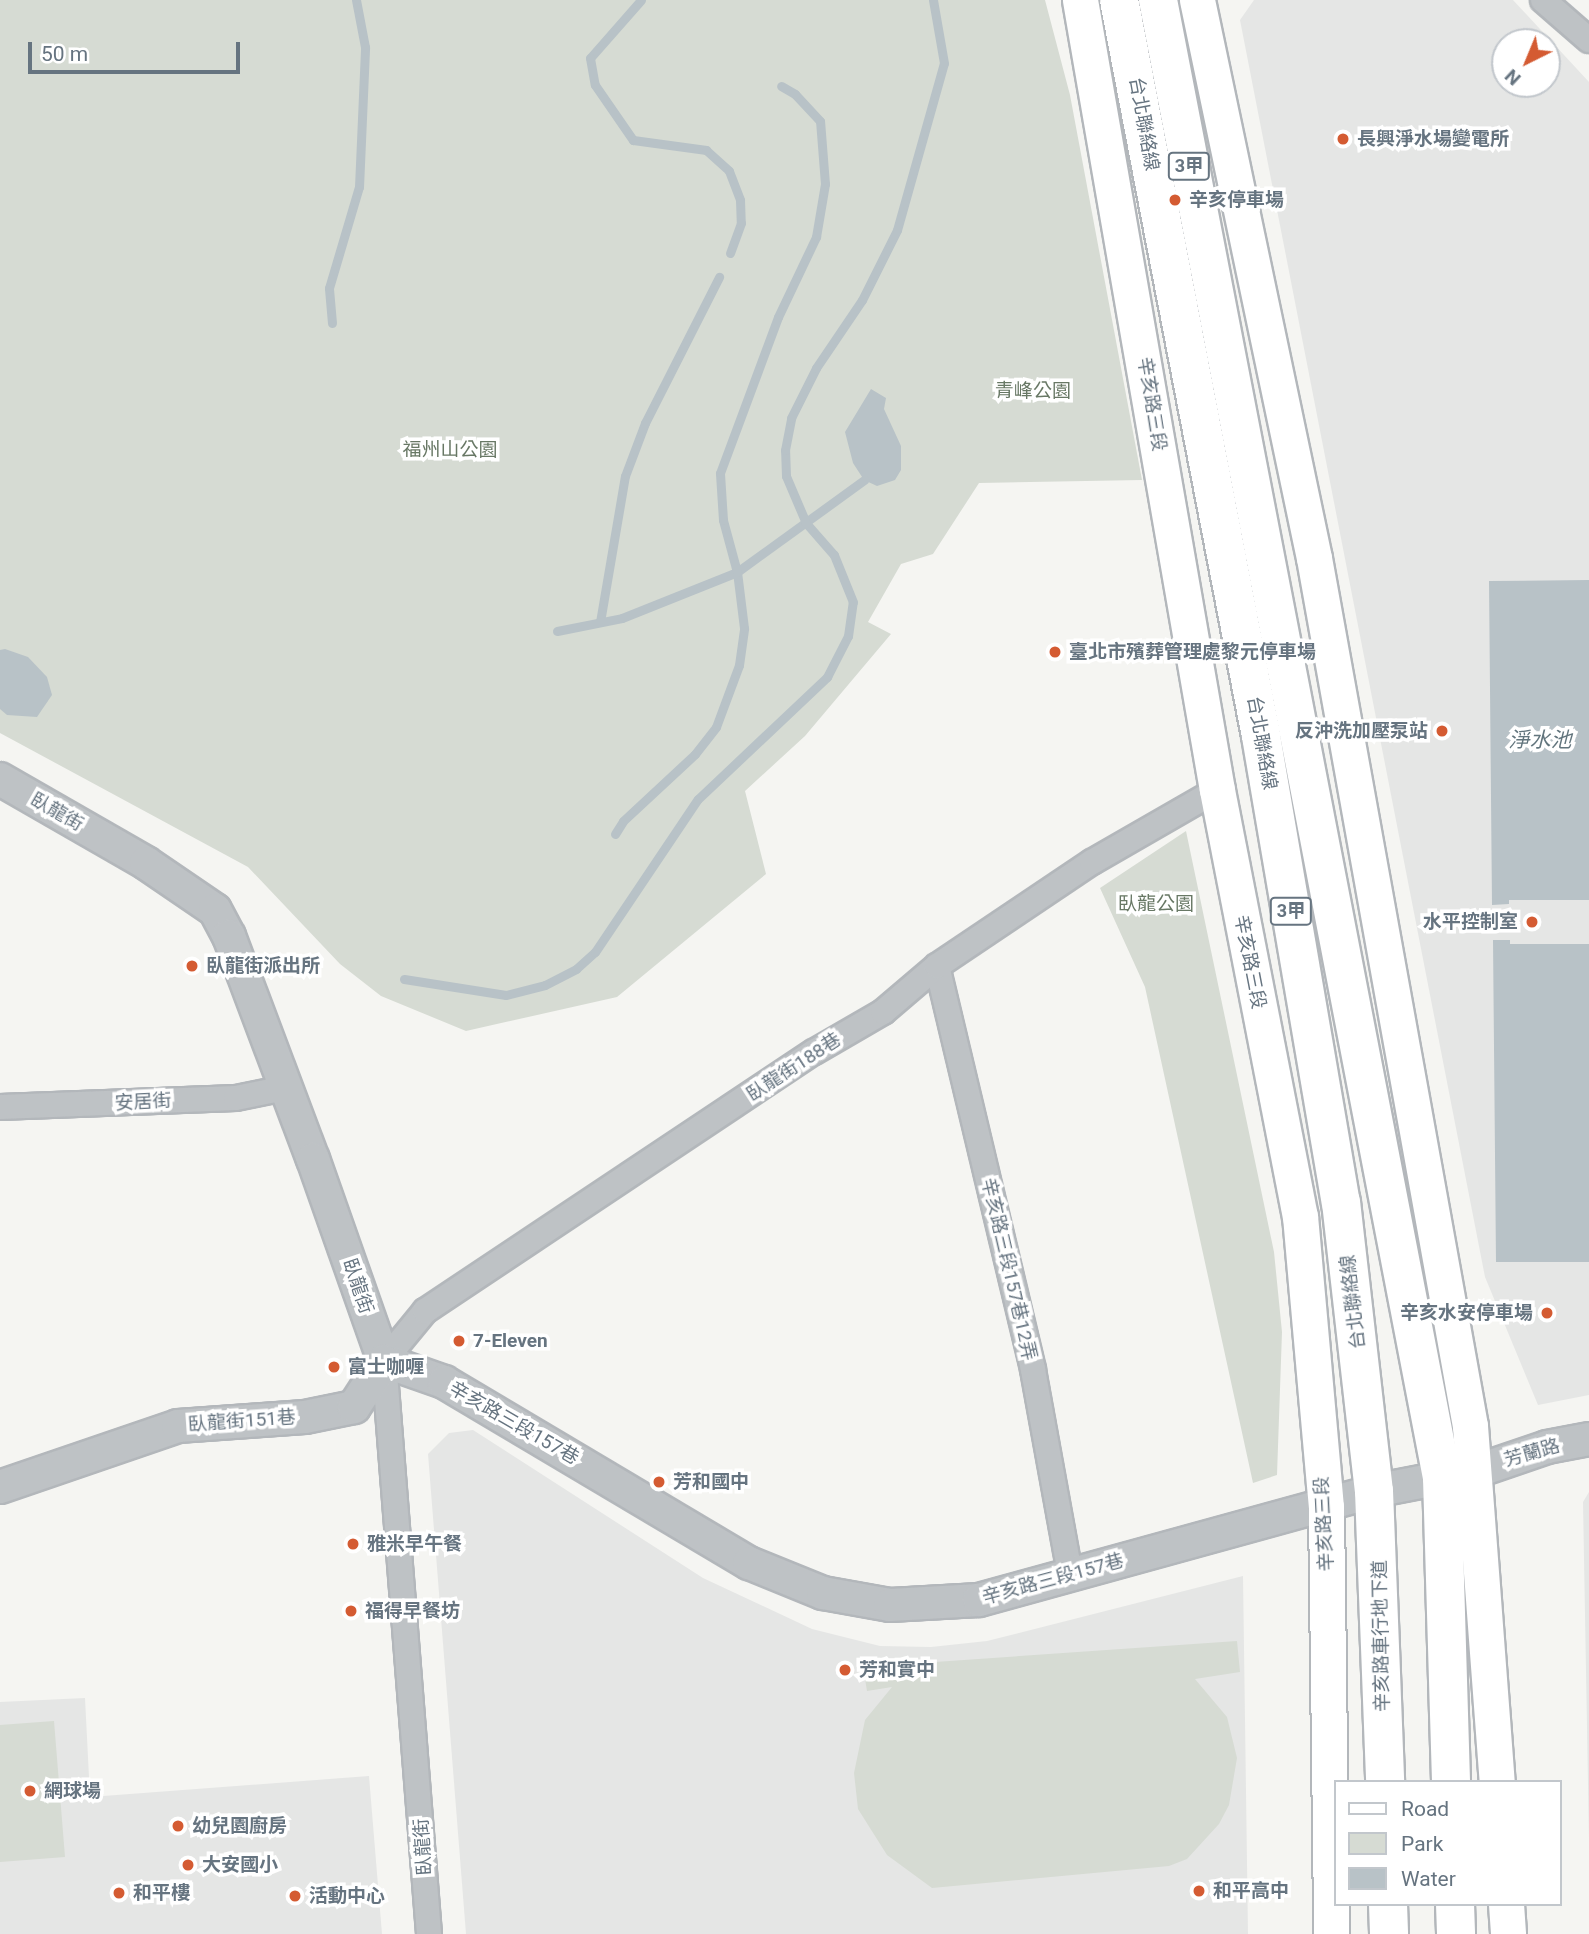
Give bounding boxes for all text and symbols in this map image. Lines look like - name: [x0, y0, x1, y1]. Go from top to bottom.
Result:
- scale bar: [32, 28, 243, 72]
- north arrow: [1491, 28, 1561, 98]
- text: 50 m: [41, 42, 88, 66]
- text: N: [1500, 64, 1525, 90]
- street label: 台北聯絡線: [1125, 75, 1163, 173]
- place label: 長興淨水場變電所: [1357, 128, 1509, 150]
- marker: 長興淨水場變電所: [1335, 131, 1351, 147]
- road number: 3甲: [1166, 152, 1212, 181]
- place label: 辛亥停車場: [1189, 189, 1284, 211]
- marker: 辛亥停車場: [1167, 192, 1183, 208]
- street label: 辛亥路三段: [1133, 355, 1171, 453]
- park label: 青峰公園: [995, 380, 1071, 402]
- park label: 福州山公園: [403, 439, 497, 461]
- place label: 臺北市殯葬管理處黎元停車場: [1069, 641, 1316, 663]
- marker: 臺北市殯葬管理處黎元停車場: [1047, 644, 1063, 660]
- street label: 台北聯絡線: [1243, 694, 1281, 792]
- place label: 反沖洗加壓泵站: [1295, 720, 1428, 742]
- marker: 反沖洗加壓泵站: [1434, 723, 1450, 739]
- water label: 淨水池: [1509, 727, 1571, 753]
- street label: 臥龍街: [27, 788, 87, 836]
- park label: 臥龍公園: [1118, 893, 1194, 915]
- road number: 3甲: [1268, 896, 1314, 926]
- place label: 水平控制室: [1423, 911, 1518, 933]
- street label: 辛亥路三段: [1230, 913, 1270, 1011]
- marker: 水平控制室: [1524, 914, 1540, 930]
- place label: 臥龍街派出所: [206, 955, 320, 977]
- marker: 臥龍街派出所: [184, 958, 200, 974]
- street label: 臥龍街188巷: [742, 1028, 846, 1106]
- street label: 安居街: [114, 1089, 172, 1115]
- street label: 辛亥路三段157巷12弄: [977, 1176, 1041, 1362]
- street label: 台北聯絡線: [1336, 1253, 1370, 1351]
- street label: 臥龍街: [338, 1255, 378, 1317]
- place label: 辛亥水安停車場: [1400, 1302, 1533, 1324]
- marker: 辛亥水安停車場: [1539, 1305, 1555, 1321]
- place label: 7-Eleven: [473, 1330, 548, 1352]
- marker: 7-Eleven: [451, 1333, 467, 1349]
- place label: 富士咖喱: [348, 1356, 424, 1378]
- marker: 富士咖喱: [326, 1359, 342, 1375]
- street label: 辛亥路三段157巷: [445, 1377, 583, 1469]
- street label: 臥龍街151巷: [187, 1406, 297, 1436]
- street label: 芳蘭路: [1501, 1434, 1563, 1472]
- place label: 芳和國中: [673, 1471, 749, 1493]
- marker: 芳和國中: [651, 1474, 667, 1490]
- street label: 辛亥路三段: [1310, 1476, 1338, 1572]
- place label: 雅米早午餐: [367, 1533, 462, 1555]
- marker: 雅米早午餐: [345, 1536, 361, 1552]
- street label: 辛亥路三段157巷: [980, 1549, 1126, 1609]
- street label: 辛亥路車行地下道: [1368, 1560, 1394, 1712]
- place label: 福得早餐坊: [365, 1600, 460, 1622]
- marker: 福得早餐坊: [343, 1603, 359, 1619]
- place label: 芳和實中: [859, 1659, 935, 1681]
- marker: 芳和實中: [837, 1662, 853, 1678]
- place label: 網球場: [44, 1780, 101, 1802]
- legend: [1334, 1780, 1561, 1906]
- marker: 網球場: [22, 1783, 38, 1799]
- text: Road: [1401, 1797, 1449, 1821]
- place label: 幼兒園廚房: [192, 1815, 287, 1837]
- marker: 幼兒園廚房: [170, 1818, 186, 1834]
- street label: 臥龍街: [410, 1818, 436, 1876]
- text: Park: [1401, 1832, 1443, 1856]
- place label: 大安國小: [202, 1854, 278, 1876]
- marker: 大安國小: [180, 1857, 196, 1873]
- text: Water: [1401, 1867, 1456, 1891]
- place label: 和平高中: [1213, 1880, 1289, 1902]
- place label: 和平樓: [133, 1882, 190, 1904]
- marker: 和平高中: [1191, 1883, 1207, 1899]
- marker: 和平樓: [111, 1885, 127, 1901]
- place label: 活動中心: [309, 1885, 385, 1907]
- marker: 活動中心: [287, 1888, 303, 1904]

